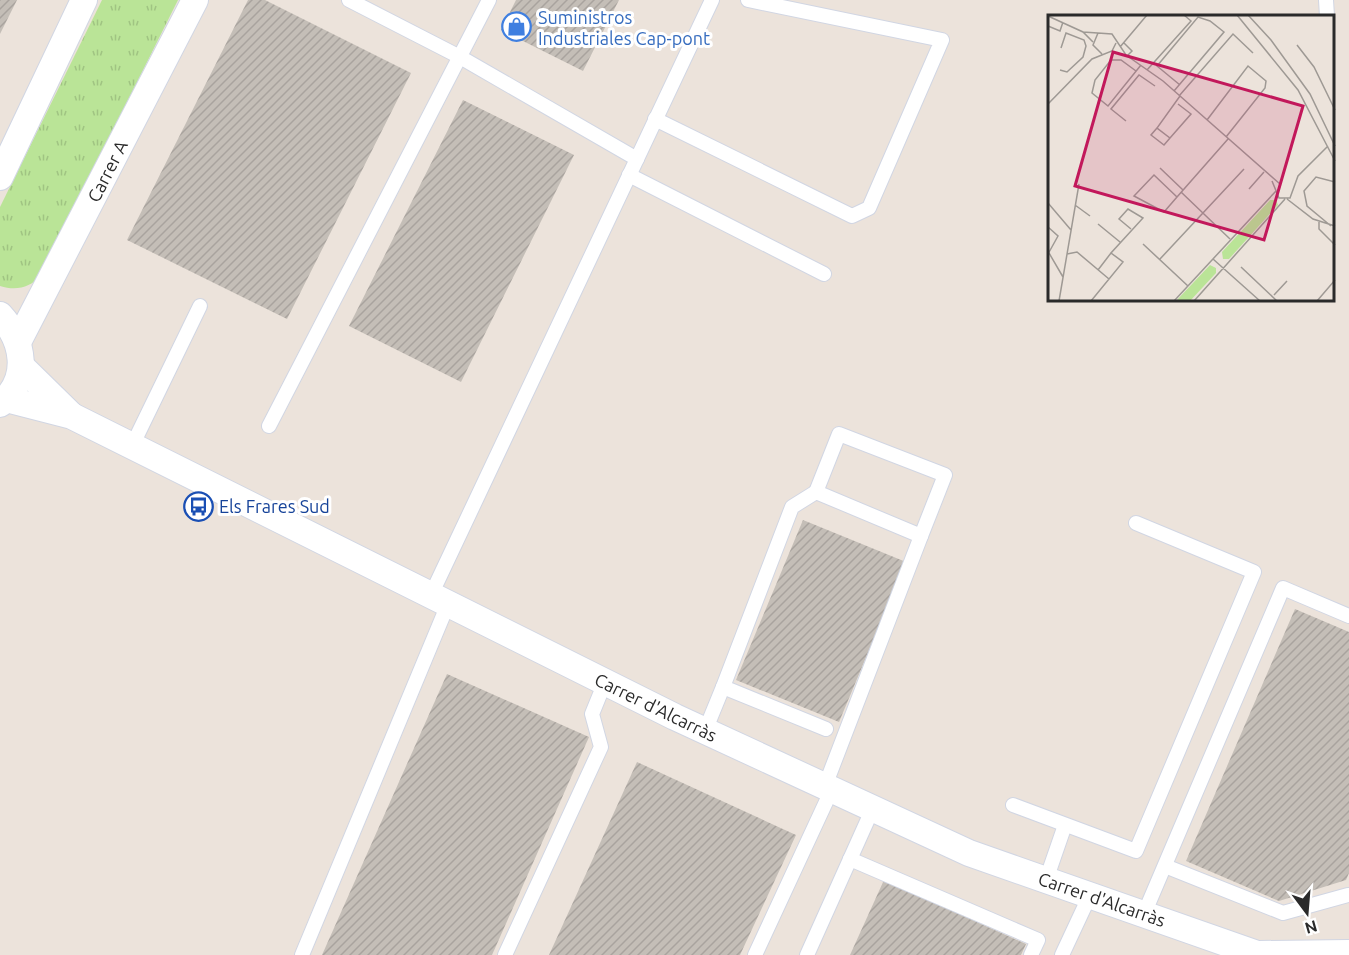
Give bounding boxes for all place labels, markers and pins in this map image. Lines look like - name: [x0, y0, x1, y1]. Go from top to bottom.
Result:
- place label: Suministros Industriales Cap-pont: [538, 7, 710, 48]
- shop icon: Suministros Industriales Cap-pont: [501, 11, 533, 43]
- bus stop icon: Els Frares Sud: [182, 490, 214, 522]
- place label: Els Frares Sud: [219, 496, 330, 516]

